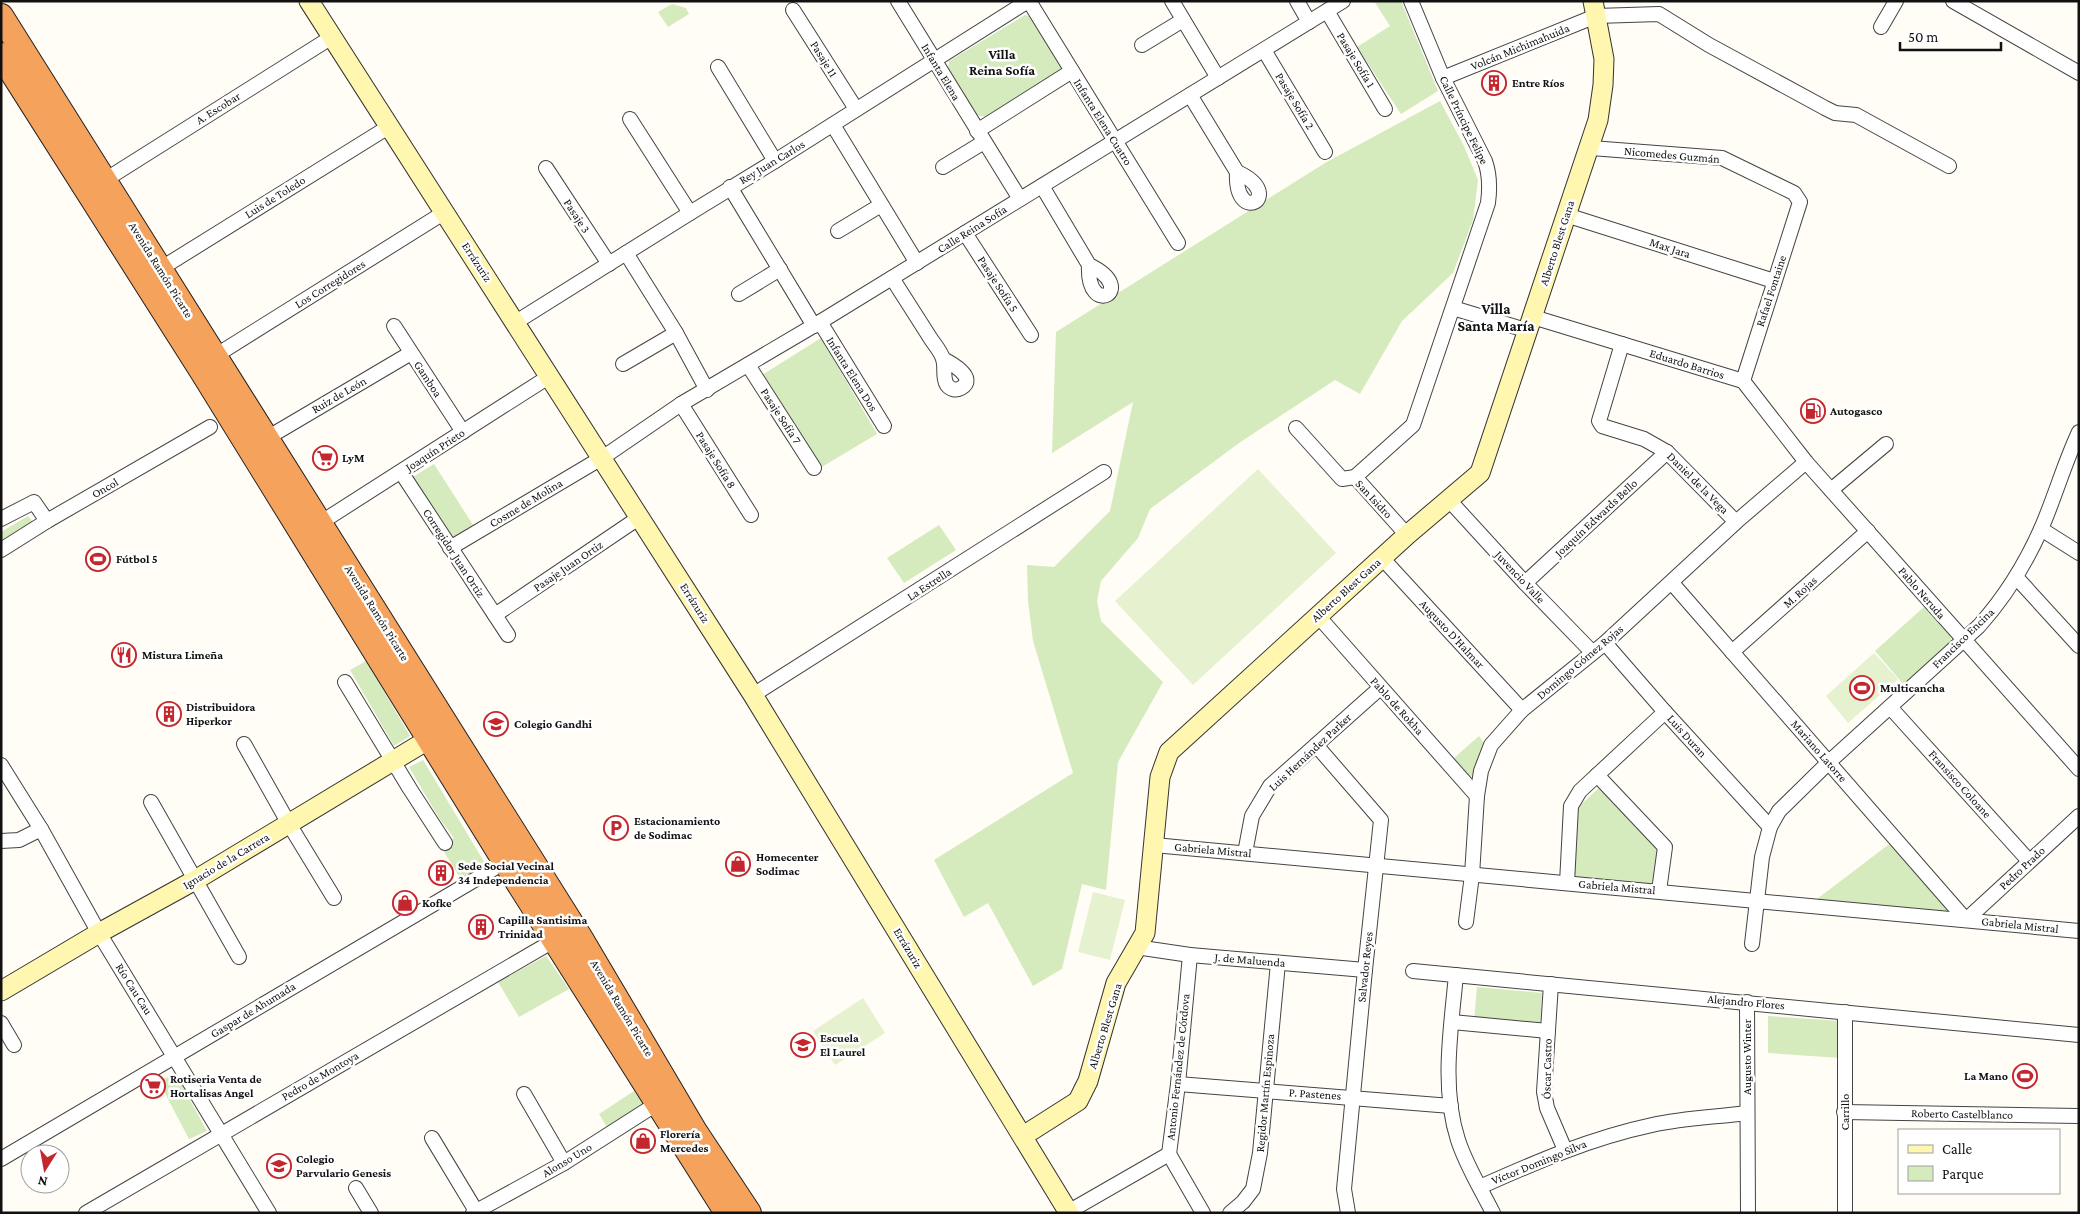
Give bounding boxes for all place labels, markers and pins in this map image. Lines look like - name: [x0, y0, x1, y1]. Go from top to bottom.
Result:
- building icon: Entre Ríos: [1481, 70, 1507, 96]
- place label: Entre Ríos: [1512, 76, 1564, 90]
- fuel station icon: Autogasco: [1800, 398, 1826, 424]
- place label: Autogasco: [1829, 404, 1883, 418]
- supermarket icon: LyM: [312, 445, 338, 471]
- place label: LyM: [342, 451, 365, 465]
- sports icon: Fútbol 5: [85, 546, 111, 572]
- place label: Fútbol 5: [116, 552, 158, 566]
- restaurant icon: Mistura Limeña: [111, 642, 137, 668]
- place label: Mistura Limeña: [142, 648, 223, 662]
- sports icon: Multicancha: [1849, 675, 1875, 701]
- place label: Multicancha: [1880, 681, 1945, 695]
- place label: Distribuidora Hiperkor: [186, 700, 255, 728]
- building icon: Distribuidora Hiperkor: [156, 701, 182, 727]
- school or university icon: Colegio Gandhi: [483, 711, 509, 737]
- place label: Colegio Gandhi: [514, 717, 593, 731]
- place label: Estacionamiento de Sodimac: [634, 814, 720, 842]
- parking icon: Estacionamiento de Sodimac: [603, 815, 629, 841]
- place label: Homecenter Sodimac: [756, 850, 819, 878]
- shop icon: Homecenter Sodimac: [725, 851, 751, 877]
- place label: Sede Social Vecinal 34 Independencia: [458, 859, 555, 887]
- building icon: Sede Social Vecinal 34 Independencia: [428, 860, 454, 886]
- shop icon: Kofke: [392, 890, 418, 916]
- place label: Kofke: [422, 896, 452, 910]
- place label: Capilla Santisima Trinidad: [498, 913, 587, 941]
- building icon: Capilla Santisima Trinidad: [468, 914, 494, 940]
- place label: Escuela El Laurel: [820, 1031, 866, 1059]
- school or university icon: Escuela El Laurel: [790, 1032, 816, 1058]
- sports icon: La Mano: [2012, 1063, 2038, 1089]
- place label: La Mano: [1964, 1069, 2008, 1083]
- place label: Rotiseria Venta de Hortalisas Angel: [170, 1072, 262, 1100]
- supermarket icon: Rotiseria Venta de Hortalisas Angel: [140, 1073, 166, 1099]
- place label: Florería Mercedes: [660, 1127, 709, 1155]
- shop icon: Florería Mercedes: [630, 1128, 656, 1154]
- place label: Colegio Parvulario Genesis: [296, 1152, 391, 1180]
- school or university icon: Colegio Parvulario Genesis: [266, 1153, 292, 1179]

